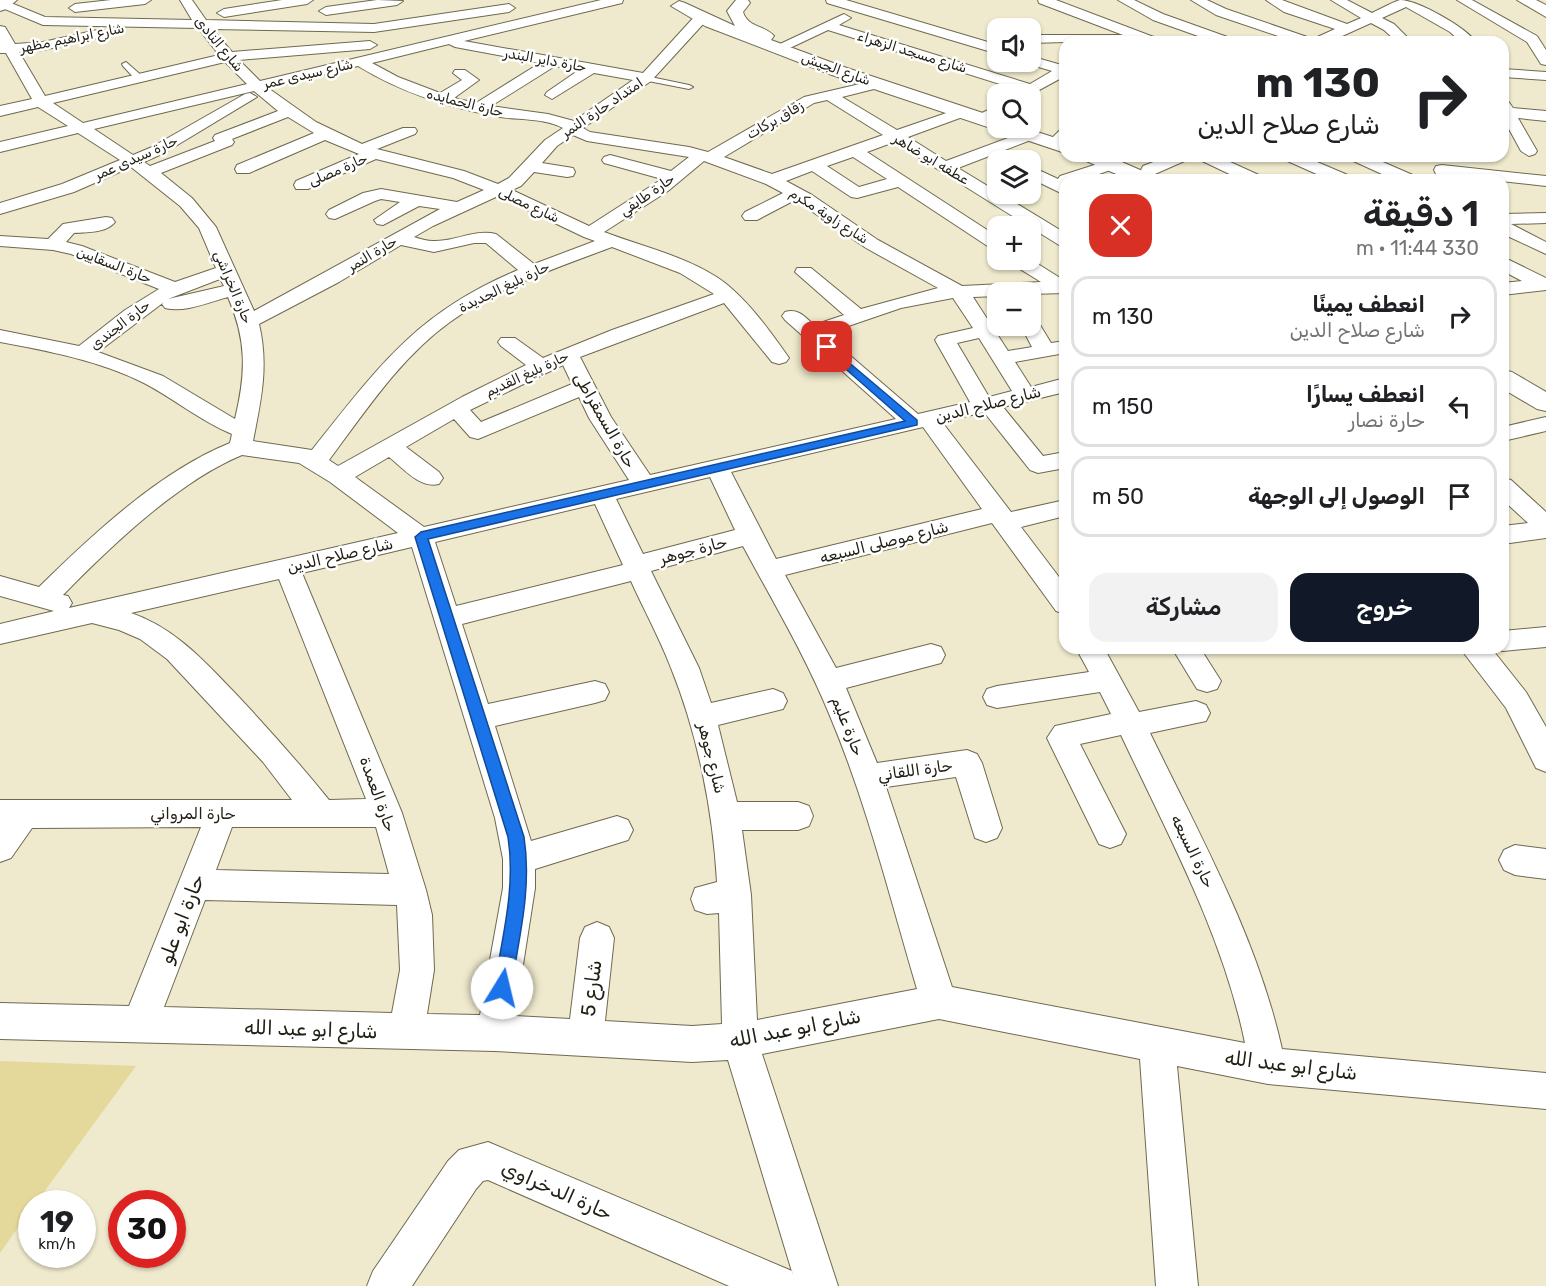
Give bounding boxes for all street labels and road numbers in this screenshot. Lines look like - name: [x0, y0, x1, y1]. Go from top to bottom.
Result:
- street label: شارع النادى: [189, 13, 247, 76]
- street label: شارع ابراهيم مظهر: [17, 20, 126, 59]
- street label: شارع مسجد الزهراء: [855, 27, 969, 79]
- street label: حارة داير البندر: [501, 44, 588, 76]
- street label: شارع الجيش: [799, 49, 873, 91]
- street label: شارع سيدى عمر: [260, 55, 355, 95]
- street label: امتداد حارة النمر: [557, 74, 646, 142]
- street label: حارة الحمايده: [425, 85, 505, 121]
- street label: زقاق بركات: [744, 97, 806, 143]
- street label: عطفه ابو ضاهر: [889, 129, 972, 189]
- street label: حارة سيدى عمر: [91, 132, 181, 184]
- street label: حارة مصلى: [306, 149, 370, 190]
- street label: حارة طايفي: [616, 170, 679, 222]
- street label: شارع مصلى: [495, 184, 562, 228]
- street label: شارع زاوية مكرم: [785, 184, 872, 249]
- street label: حارة النمر: [343, 232, 400, 276]
- street label: حارة السقايين: [74, 243, 154, 287]
- street label: حارة الخراشي: [208, 248, 256, 327]
- street label: حارة بليغ الجديدة: [456, 258, 553, 318]
- street label: حارة الجندى: [87, 296, 154, 354]
- street label: حارة بليغ القديم: [483, 347, 572, 403]
- street label: حارة السمقراطى: [569, 369, 640, 472]
- street label: شارع صلاح الدين: [933, 382, 1043, 428]
- street label: شارع موصلى السبعه: [818, 517, 951, 569]
- street label: حارة جوهر: [656, 532, 729, 569]
- street label: شارع صلاح الدين: [285, 534, 395, 578]
- street label: حارة عليم: [827, 694, 868, 759]
- street label: شارع جوهر: [692, 720, 730, 796]
- street label: حارة العمدة: [355, 754, 400, 834]
- street label: حارة اللقاني: [876, 755, 954, 788]
- street label: حارة المرواني: [150, 804, 236, 826]
- street label: حارة السبعه: [1166, 811, 1219, 891]
- street label: حارة ابو علو: [153, 871, 209, 967]
- street label: شارع 5: [576, 958, 608, 1018]
- street label: شارع ابو عبد الله: [727, 1003, 863, 1054]
- street label: شارع ابو عبد الله: [244, 1015, 378, 1045]
- street label: شارع ابو عبد الله: [1223, 1045, 1359, 1087]
- street label: حارة الدخراوي: [497, 1155, 616, 1227]

